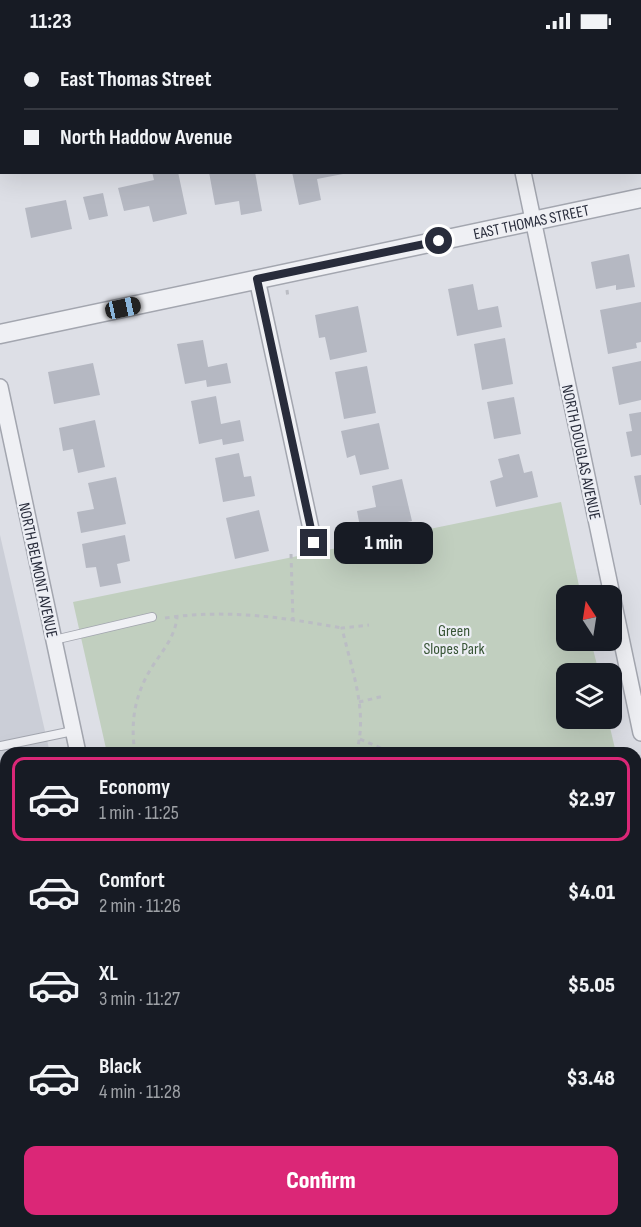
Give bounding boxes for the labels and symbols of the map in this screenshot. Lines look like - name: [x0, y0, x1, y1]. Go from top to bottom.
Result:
- street label: EAST THOMAS STREET: [472, 201, 592, 244]
- route start: [425, 227, 452, 254]
- car: [104, 295, 142, 321]
- street label: NORTH DOUGLAS AVENUE: [557, 383, 604, 521]
- street label: NORTH BELMONT AVENUE: [14, 501, 61, 640]
- callout: 1 min: [335, 522, 434, 564]
- route end: [300, 529, 327, 556]
- north arrow: [556, 585, 622, 651]
- park label: Green Slopes Park: [423, 622, 485, 659]

